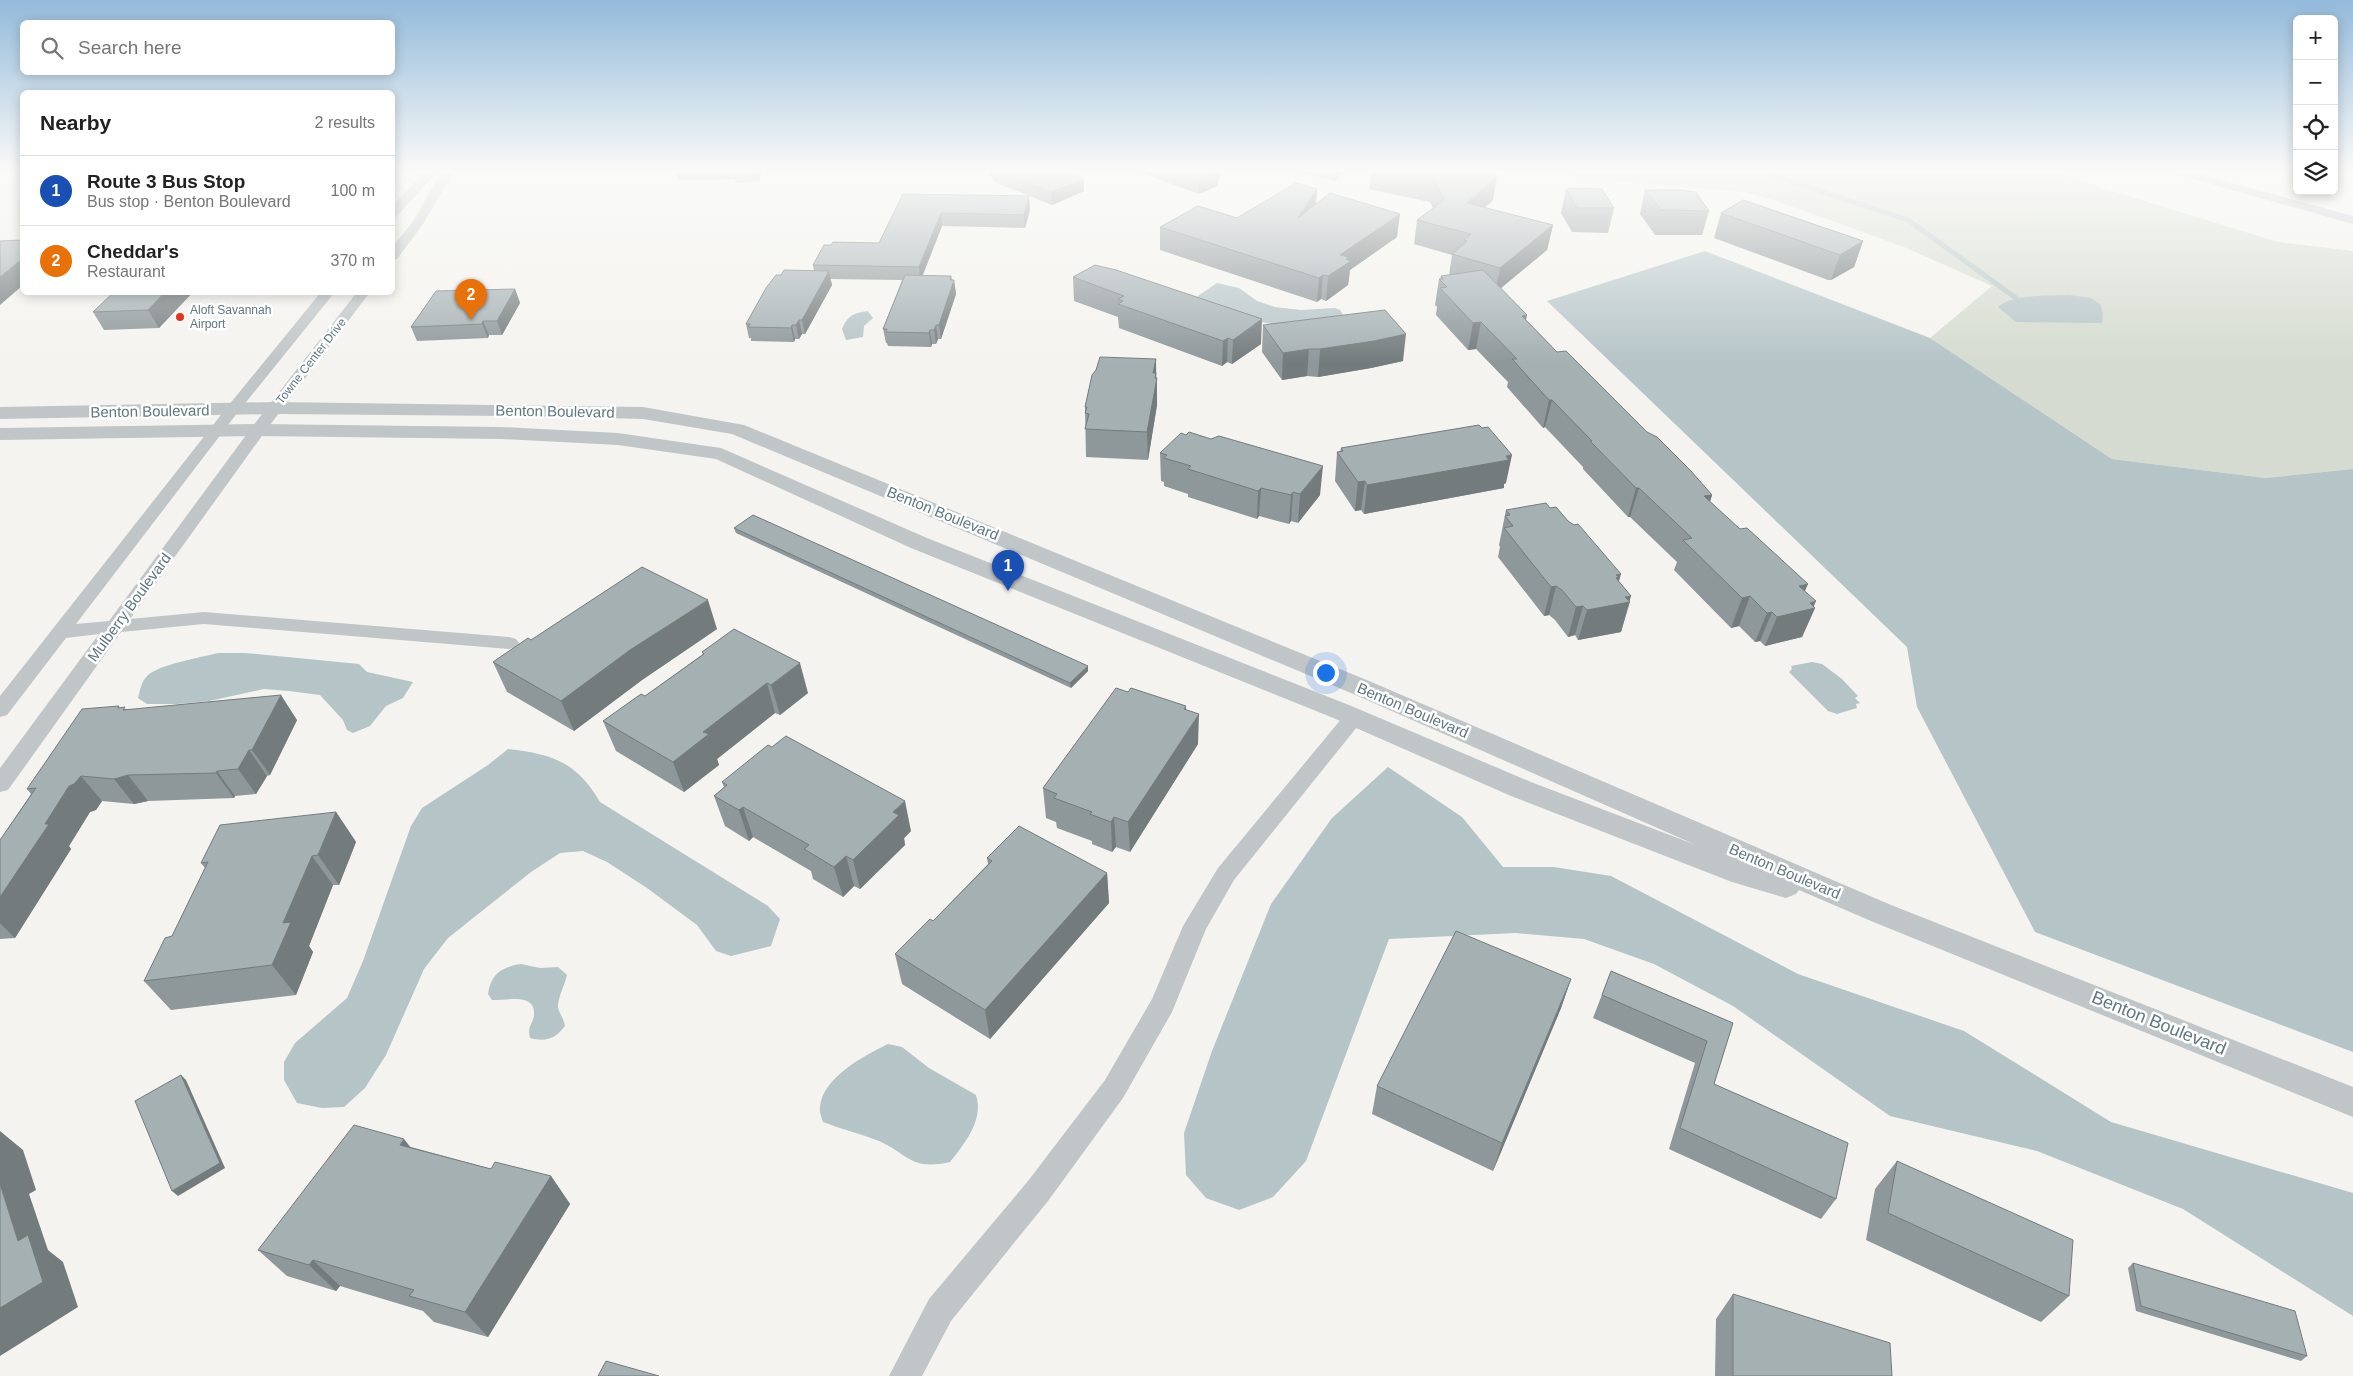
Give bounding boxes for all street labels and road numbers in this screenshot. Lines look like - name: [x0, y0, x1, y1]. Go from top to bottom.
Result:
- street label: Towne Center Drive: [273, 315, 349, 407]
- street label: Benton Boulevard: [90, 401, 210, 421]
- street label: Benton Boulevard: [495, 401, 615, 421]
- street label: Benton Boulevard: [885, 483, 1001, 543]
- street label: Mulberry Boulevard: [84, 549, 174, 665]
- street label: Benton Boulevard: [1355, 679, 1471, 741]
- street label: Benton Boulevard: [1727, 840, 1843, 902]
- street label: Benton Boulevard: [2089, 987, 2229, 1059]

